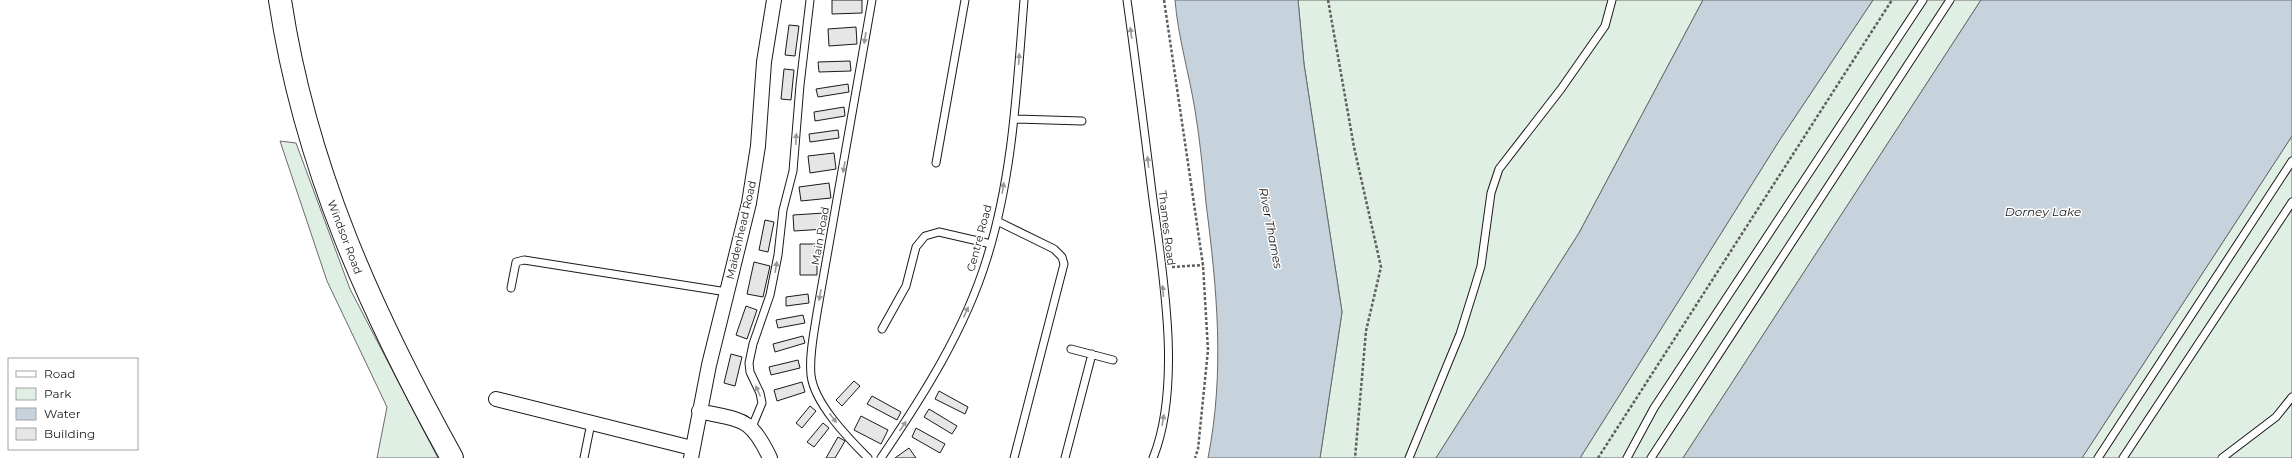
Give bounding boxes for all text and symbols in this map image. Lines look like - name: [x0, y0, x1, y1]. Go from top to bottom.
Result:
- one-way arrow: [1128, 27, 1134, 39]
- one-way arrow: [862, 32, 868, 45]
- one-way arrow: [1016, 53, 1022, 65]
- one-way arrow: [793, 132, 799, 145]
- one-way arrow: [1145, 156, 1151, 168]
- one-way arrow: [840, 161, 846, 173]
- street label: Maidenhead Road: [723, 179, 759, 281]
- one-way arrow: [1000, 182, 1006, 194]
- water label: River Thames: [1256, 186, 1286, 270]
- street label: Thames Road: [1155, 190, 1179, 266]
- street label: Windsor Road: [324, 198, 366, 276]
- street label: Centre Road: [963, 203, 995, 273]
- water label: Dorney Lake: [2005, 204, 2081, 219]
- street label: Main Road: [808, 206, 832, 266]
- one-way arrow: [773, 261, 779, 273]
- one-way arrow: [1160, 285, 1167, 297]
- one-way arrow: [817, 288, 823, 301]
- one-way arrow: [963, 307, 969, 318]
- legend: [8, 358, 138, 450]
- text: Road: [44, 366, 75, 381]
- one-way arrow: [755, 385, 761, 397]
- text: Park: [44, 386, 72, 401]
- text: Water: [44, 406, 81, 421]
- one-way arrow: [829, 412, 838, 423]
- one-way arrow: [1161, 414, 1167, 427]
- one-way arrow: [899, 421, 907, 431]
- text: Building: [44, 426, 95, 441]

